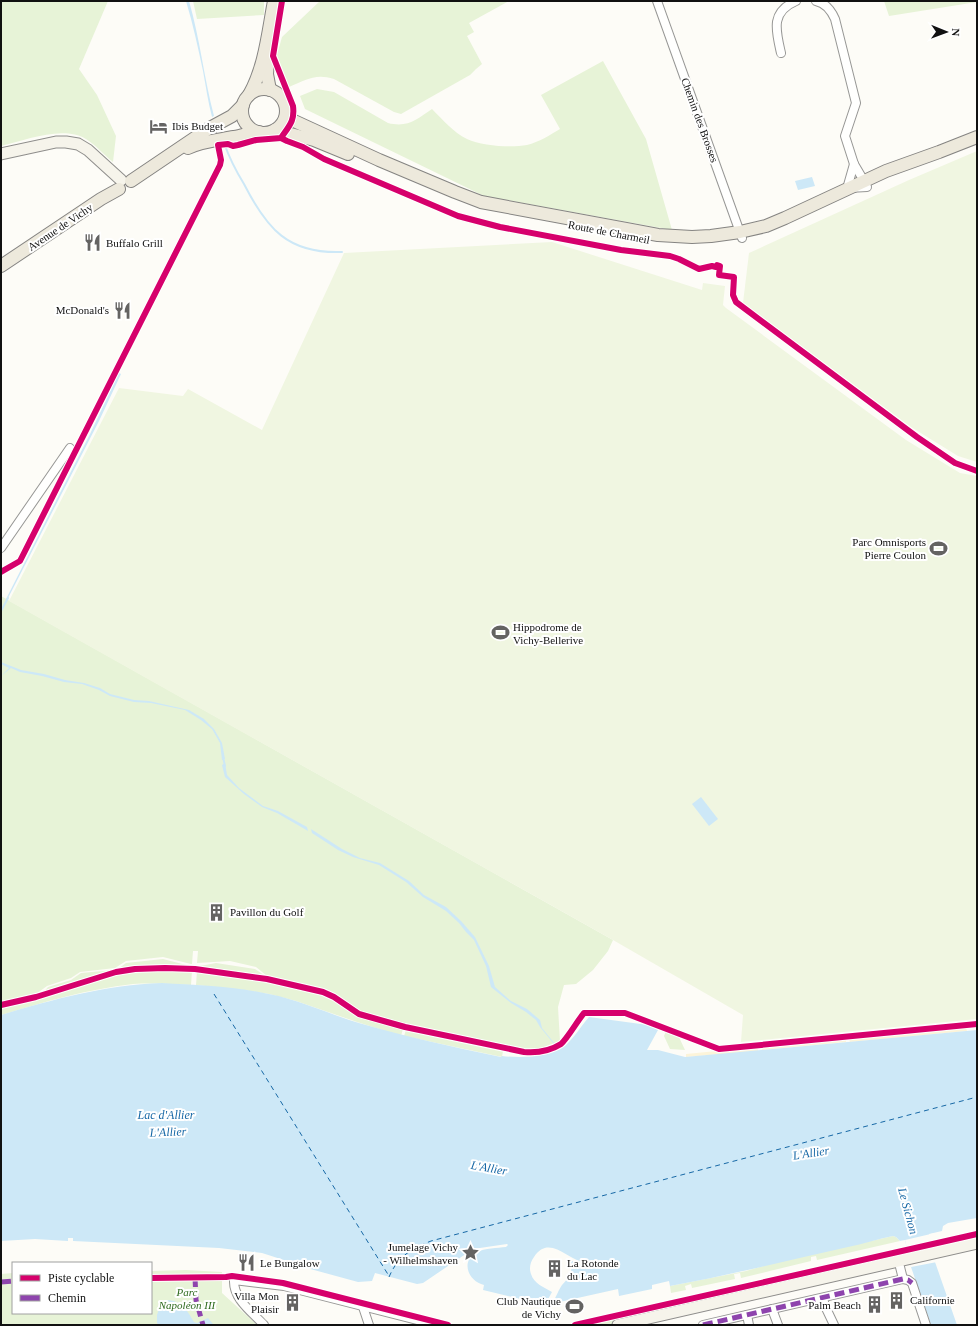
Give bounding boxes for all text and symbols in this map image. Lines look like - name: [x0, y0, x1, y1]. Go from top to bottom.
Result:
- north arrow: [926, 12, 966, 52]
- text: N: [950, 28, 962, 36]
- street label: Chemin des Brosses: [679, 76, 721, 164]
- hotel icon: Ibis Budget: [149, 116, 169, 136]
- place label: Ibis Budget: [172, 120, 223, 132]
- street label: Avenue de Vichy: [25, 201, 95, 253]
- street label: Route de Charmeil: [567, 218, 651, 246]
- restaurant icon: Buffalo Grill: [83, 233, 103, 253]
- place label: Buffalo Grill: [106, 237, 163, 249]
- restaurant icon: McDonald's: [112, 300, 132, 320]
- place label: McDonald's: [56, 304, 109, 316]
- place label: Parc Omnisports Pierre Coulon: [852, 536, 926, 561]
- sports icon: Parc Omnisports Pierre Coulon: [929, 538, 949, 558]
- place label: Hippodrome de Vichy-Bellerive: [513, 621, 583, 646]
- sports icon: Hippodrome de Vichy-Bellerive: [490, 623, 510, 643]
- building icon: Pavillon du Golf: [207, 902, 227, 922]
- place label: Pavillon du Golf: [230, 906, 304, 918]
- water label: Lac d'Allier: [137, 1108, 195, 1122]
- water label: L'Allier: [148, 1124, 187, 1140]
- water label: L'Allier: [791, 1143, 830, 1163]
- water label: L'Allier: [469, 1158, 509, 1178]
- water label: Le Sichon: [895, 1185, 921, 1236]
- place label: Jumelage Vichy - Wilhelmshaven: [383, 1241, 458, 1266]
- place icon: Jumelage Vichy - Wilhelmshaven: [461, 1243, 481, 1263]
- restaurant icon: Le Bungalow: [237, 1253, 257, 1273]
- place label: Le Bungalow: [260, 1257, 320, 1269]
- place label: La Rotonde du Lac: [567, 1257, 619, 1282]
- building icon: La Rotonde du Lac: [544, 1259, 564, 1279]
- legend: [12, 1262, 152, 1314]
- text: Piste cyclable: [48, 1271, 114, 1285]
- park label: Parc Napoléon III: [158, 1286, 217, 1311]
- place label: Villa Mon Plaisir: [234, 1290, 279, 1315]
- building icon: Californie: [887, 1290, 907, 1310]
- text: Chemin: [48, 1291, 86, 1305]
- building icon: Villa Mon Plaisir: [282, 1292, 302, 1312]
- place label: Californie: [910, 1294, 955, 1306]
- place label: Club Nautique de Vichy: [497, 1295, 561, 1320]
- building icon: Palm Beach: [864, 1295, 884, 1315]
- sports icon: Club Nautique de Vichy: [564, 1297, 584, 1317]
- place label: Palm Beach: [808, 1299, 861, 1311]

